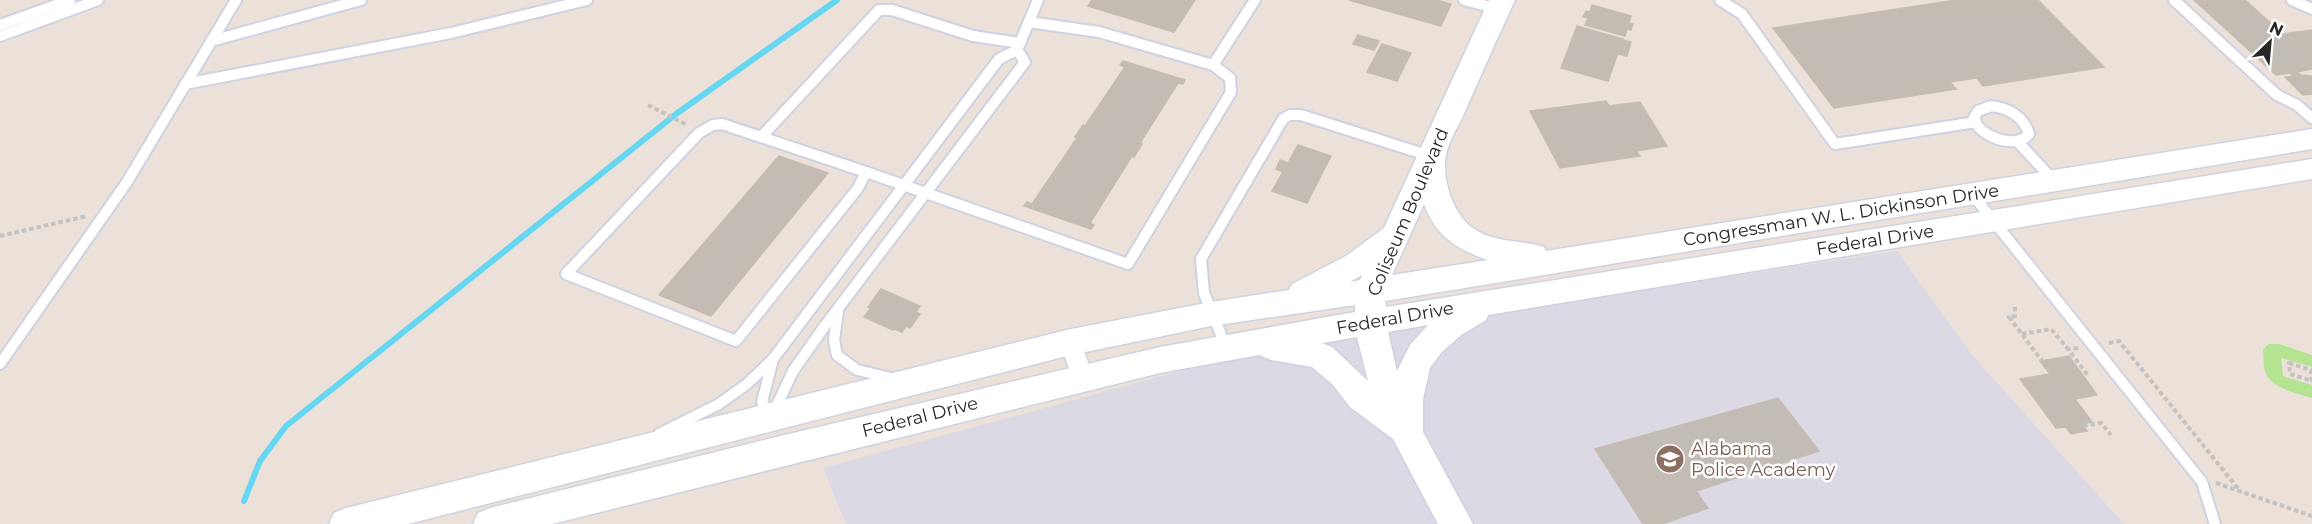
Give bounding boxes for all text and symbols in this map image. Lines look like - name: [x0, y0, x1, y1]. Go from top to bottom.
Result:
- north arrow: [2240, 12, 2300, 72]
- text: N: [2266, 18, 2286, 40]
- street label: Coliseum Boulevard: [1363, 125, 1453, 299]
- street label: Congressman W. L. Dickinson Drive: [1682, 179, 2001, 251]
- street label: Federal Drive: [1815, 220, 1936, 260]
- street label: Federal Drive: [1335, 297, 1456, 339]
- street label: Federal Drive: [860, 392, 980, 442]
- place label: Alabama Police Academy: [1691, 438, 1836, 481]
- school or university icon: Alabama Police Academy: [1654, 443, 1686, 475]

